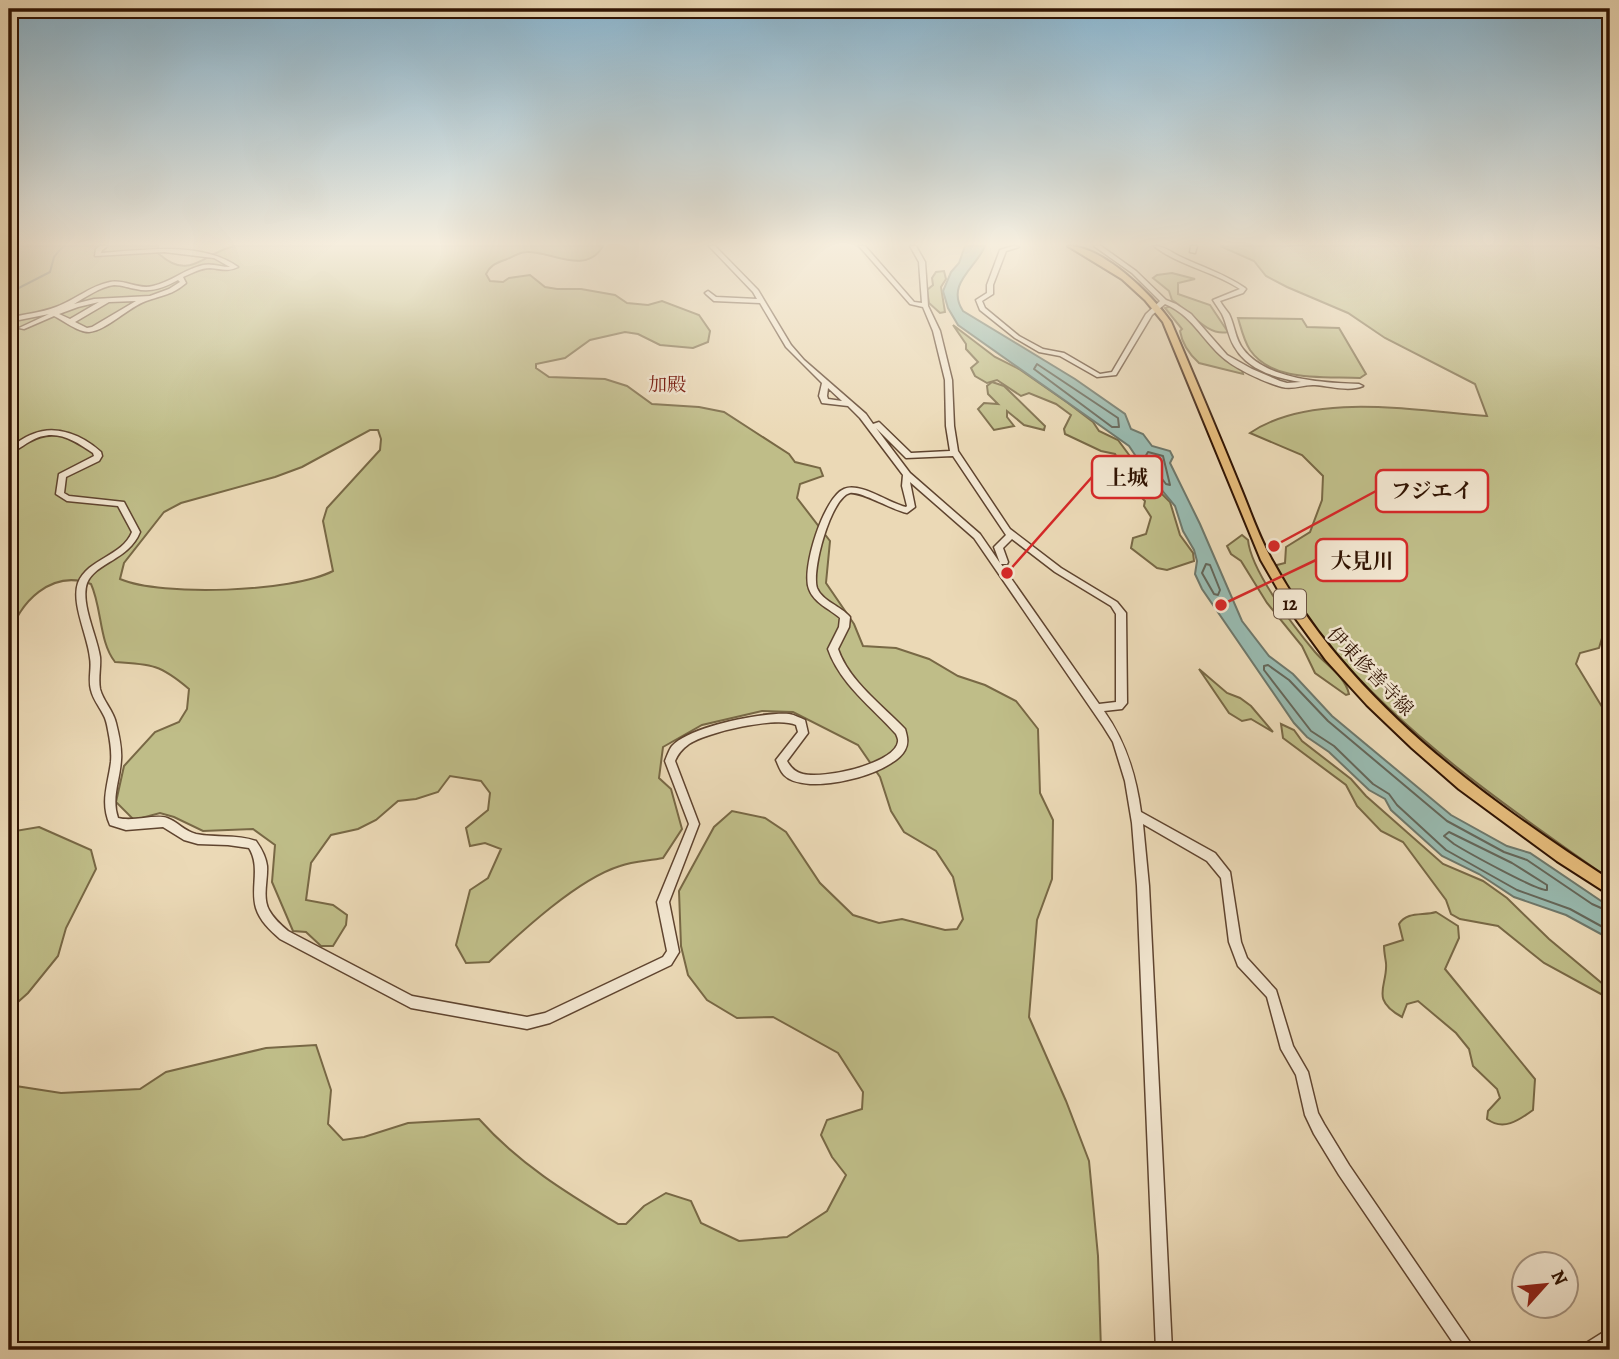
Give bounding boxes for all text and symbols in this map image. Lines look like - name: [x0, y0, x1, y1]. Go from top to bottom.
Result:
- district label: 加殿: [648, 372, 686, 398]
- callout: 上城: [1092, 456, 1162, 498]
- text: 上城: [1106, 464, 1148, 492]
- callout: フジエイ: [1376, 470, 1488, 512]
- text: フジエイ: [1390, 477, 1474, 505]
- callout: 大見川: [1316, 539, 1407, 581]
- text: 大見川: [1331, 547, 1394, 575]
- road number: 12: [1274, 590, 1306, 618]
- street label: 伊東修善寺線: [1321, 622, 1419, 722]
- north arrow: [1510, 1250, 1580, 1320]
- text: N: [1545, 1266, 1574, 1290]

